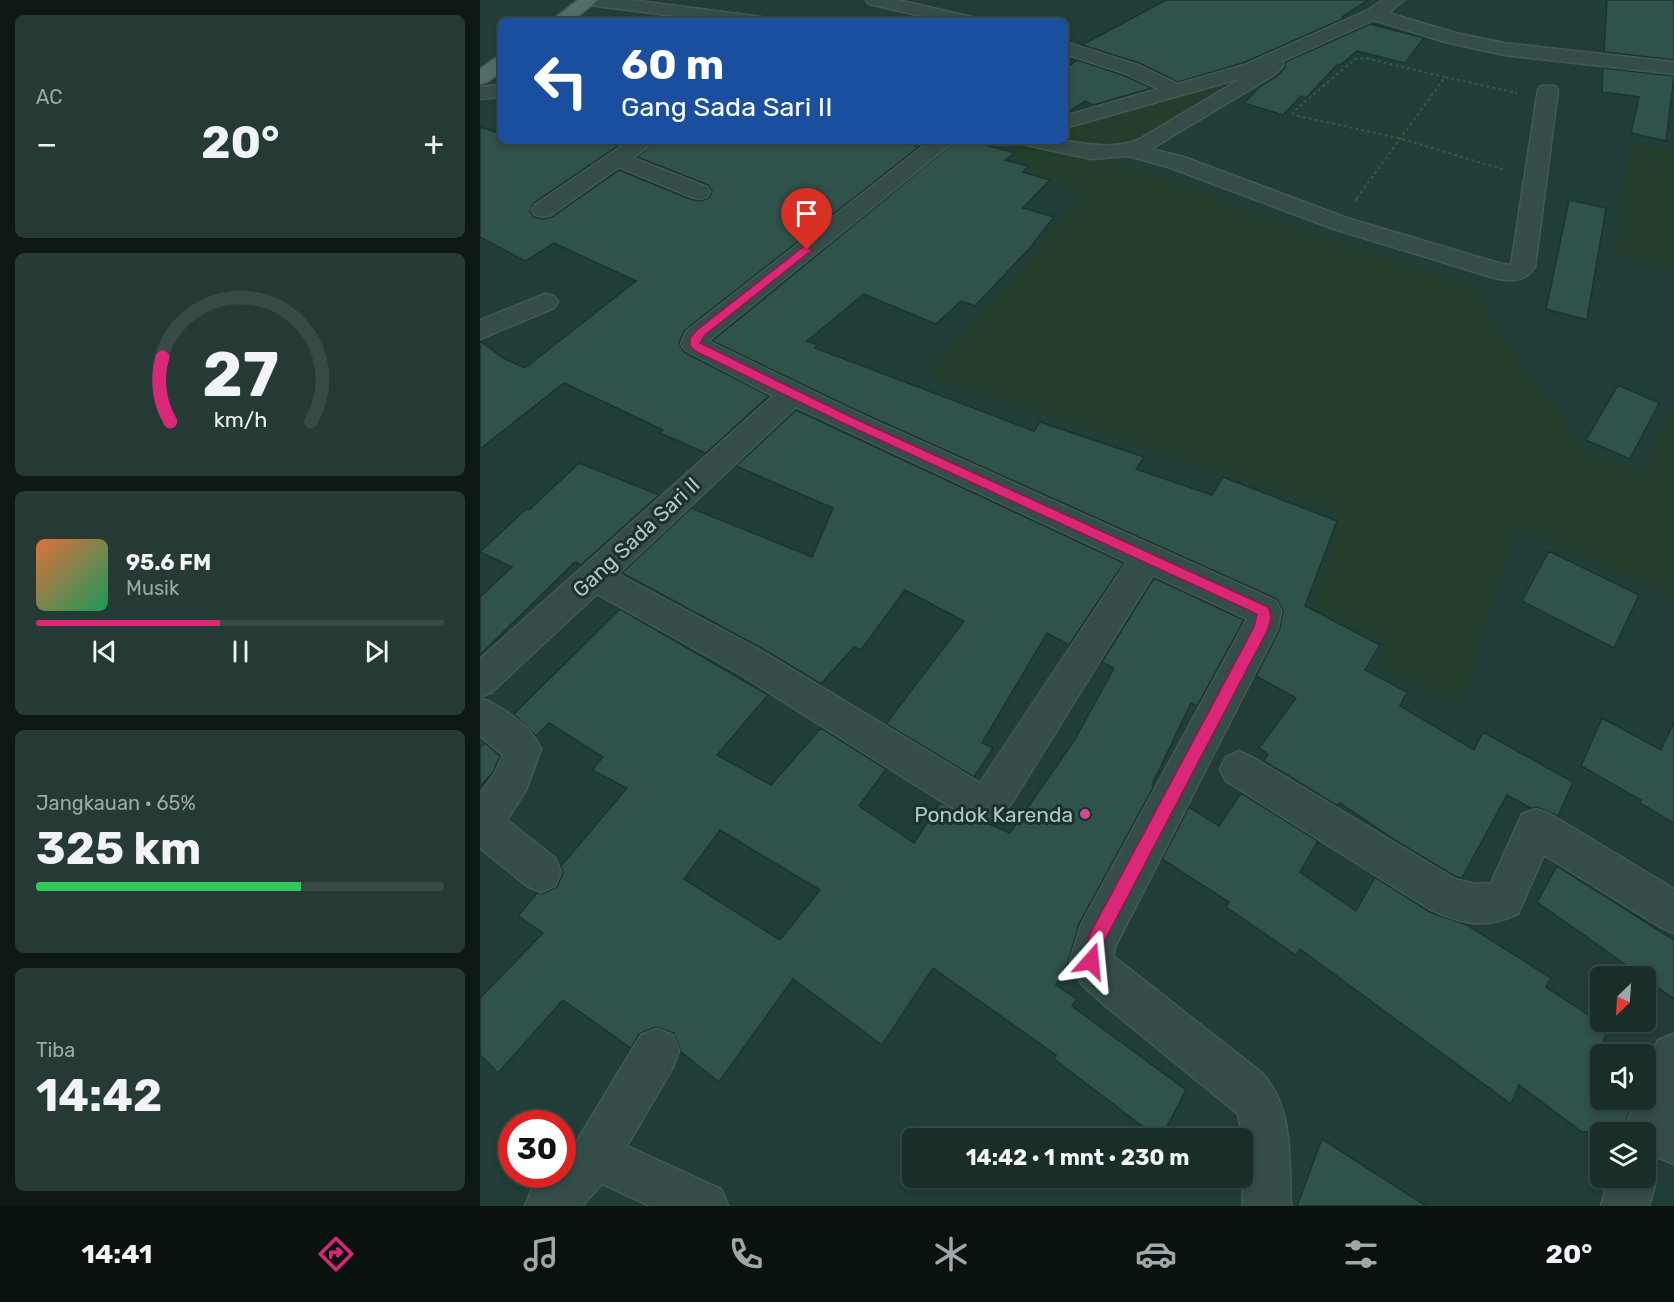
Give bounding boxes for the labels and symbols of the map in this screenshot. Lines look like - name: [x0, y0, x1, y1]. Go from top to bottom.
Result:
- pin: [781, 188, 832, 250]
- street label: Gang Sada Sari II: [567, 472, 705, 602]
- place label: Pondok Karenda: [914, 802, 1073, 827]
- marker: Pondok Karenda: [1078, 807, 1092, 821]
- position arrow: [1059, 929, 1123, 993]
- north arrow: [1590, 966, 1656, 1032]
- speed limit sign: 30: [498, 1110, 576, 1188]

